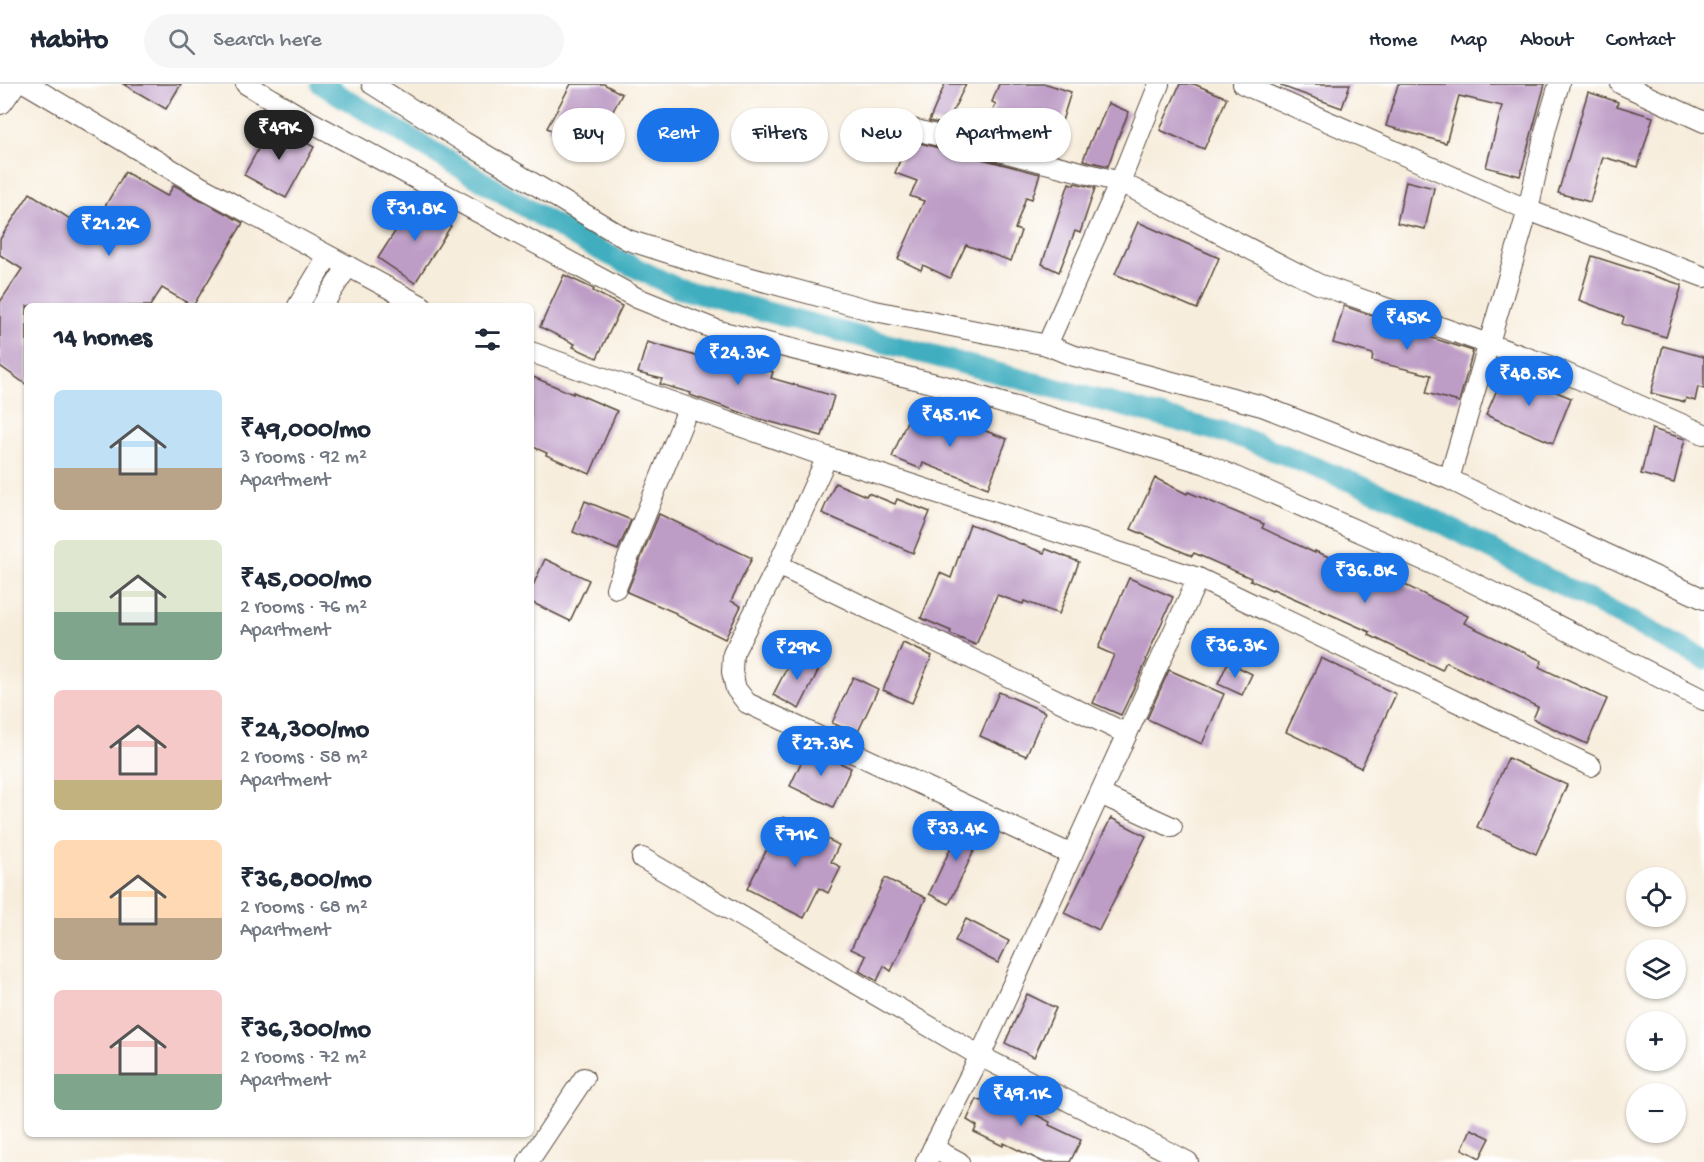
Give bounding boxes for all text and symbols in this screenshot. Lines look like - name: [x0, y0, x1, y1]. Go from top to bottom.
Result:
- search box: [144, 14, 564, 68]
- text: Habito: [30, 25, 108, 58]
- icon: search: [165, 25, 198, 58]
- text: Search here: [213, 28, 322, 54]
- text: Home: [1369, 29, 1417, 54]
- text: Map: [1450, 29, 1487, 54]
- text: About: [1520, 29, 1573, 54]
- text: Contact: [1606, 29, 1674, 54]
- chip: Buy: [552, 108, 625, 162]
- chip: Rent: [637, 108, 719, 162]
- chip: Filters: [731, 108, 828, 162]
- chip: New: [840, 108, 923, 162]
- chip: Apartment: [935, 108, 1071, 162]
- pin: ₹49K: [243, 110, 315, 161]
- text: ₹49K: [258, 118, 300, 141]
- pin: ₹31.8K: [366, 191, 464, 242]
- text: ₹31.8K: [386, 199, 444, 222]
- pin: ₹21.2K: [60, 206, 158, 257]
- text: ₹21.2K: [81, 214, 137, 237]
- pin: ₹45K: [1371, 300, 1443, 351]
- text: ₹45K: [1386, 308, 1428, 331]
- icon: filters: [471, 323, 504, 356]
- text: 14 homes: [54, 324, 152, 355]
- pin: ₹24.3K: [689, 335, 787, 386]
- text: ₹24.3K: [709, 343, 767, 366]
- pin: ₹48.5K: [1480, 356, 1578, 407]
- text: ₹48.5K: [1499, 364, 1559, 387]
- pin: ₹45.1K: [901, 397, 999, 448]
- text: ₹45.1K: [922, 405, 978, 428]
- icon: home: [102, 414, 174, 486]
- text: ₹49,000/mo: [240, 416, 371, 447]
- text: 3 rooms · 92 m²: [240, 447, 367, 470]
- text: Apartment: [240, 470, 330, 493]
- pin: ₹36.8K: [1316, 553, 1414, 604]
- text: ₹36.8K: [1335, 561, 1395, 584]
- icon: home: [102, 564, 174, 636]
- text: ₹45,000/mo: [240, 566, 372, 597]
- text: 2 rooms · 76 m²: [240, 597, 367, 620]
- text: Apartment: [240, 620, 330, 643]
- pin: ₹36.3K: [1186, 628, 1284, 679]
- pin: ₹29K: [761, 630, 833, 681]
- text: ₹36.3K: [1205, 636, 1265, 659]
- text: ₹29K: [776, 638, 818, 661]
- icon: home: [102, 714, 174, 786]
- text: ₹24,300/mo: [240, 716, 369, 747]
- pin: ₹27.3K: [772, 726, 870, 777]
- text: ₹27.3K: [791, 734, 851, 757]
- text: 2 rooms · 58 m²: [240, 747, 368, 770]
- text: Apartment: [240, 770, 330, 793]
- pin: ₹33.4K: [907, 811, 1005, 862]
- pin: ₹71K: [759, 817, 831, 868]
- text: ₹33.4K: [927, 819, 985, 842]
- text: ₹71K: [775, 825, 815, 848]
- icon: home: [102, 864, 174, 936]
- text: ₹36,800/mo: [240, 866, 372, 897]
- map controls: [1626, 867, 1686, 1143]
- button: locate: [1626, 867, 1686, 927]
- text: 2 rooms · 68 m²: [240, 897, 368, 920]
- text: Apartment: [240, 920, 330, 943]
- button: layers: [1626, 939, 1686, 999]
- button: +: [1626, 1011, 1686, 1071]
- icon: home: [102, 1014, 174, 1086]
- text: ₹36,300/mo: [240, 1016, 371, 1047]
- text: 2 rooms · 72 m²: [240, 1047, 367, 1070]
- text: Apartment: [240, 1070, 330, 1093]
- pin: ₹49.1K: [972, 1076, 1070, 1127]
- button: −: [1626, 1083, 1686, 1143]
- text: ₹49.1K: [993, 1084, 1049, 1107]

